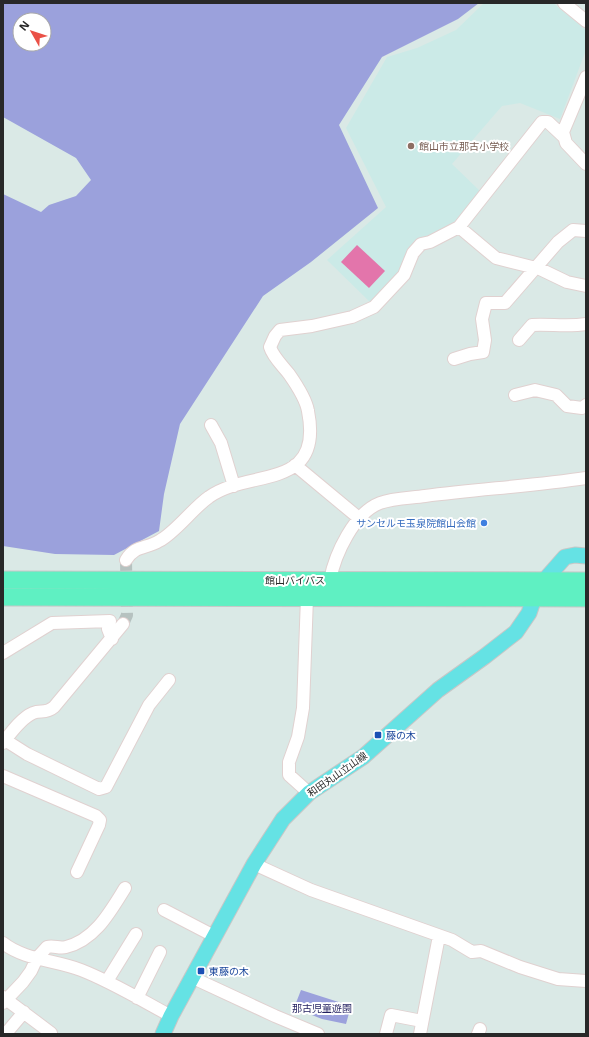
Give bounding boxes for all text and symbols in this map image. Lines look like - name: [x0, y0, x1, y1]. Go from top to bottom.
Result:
- north arrow: [12, 12, 52, 52]
- text: N: [15, 17, 32, 34]
- place label: 館山市立那古小学校: [419, 139, 509, 153]
- marker: 館山市立那古小学校: [406, 141, 416, 151]
- place label: サンセルモ玉泉院館山会館: [356, 516, 476, 530]
- marker: サンセルモ玉泉院館山会館: [479, 518, 489, 528]
- street label: 館山バイパス: [265, 573, 325, 587]
- place label: 藤の木: [386, 728, 416, 742]
- marker: 藤の木: [373, 730, 383, 740]
- street label: 和田丸山立山線: [304, 748, 370, 800]
- place label: 東藤の木: [209, 964, 249, 978]
- marker: 東藤の木: [196, 966, 206, 976]
- park label: 那古児童遊園: [292, 1001, 352, 1015]

